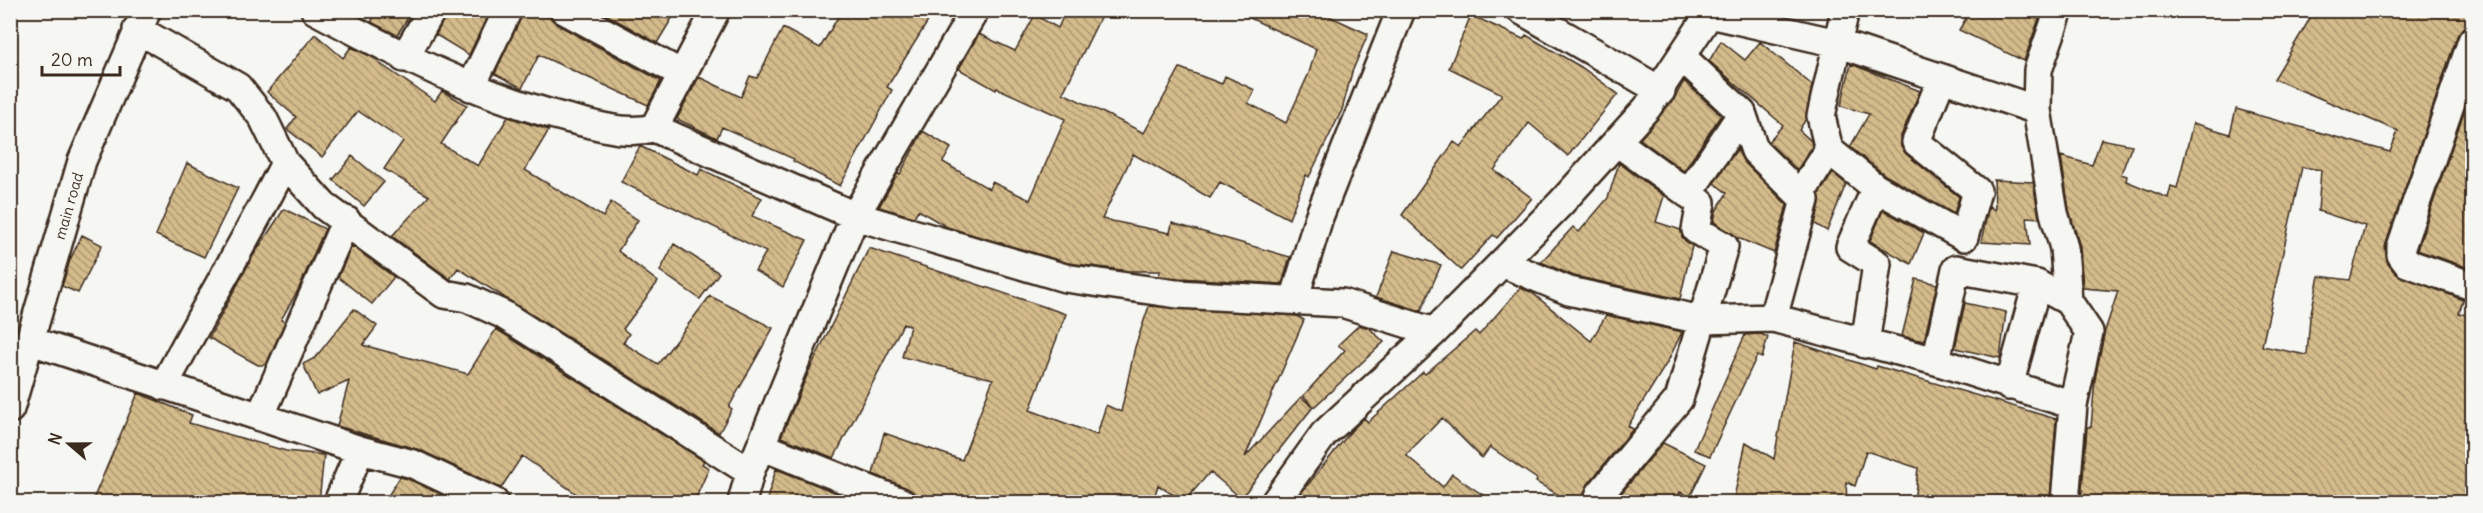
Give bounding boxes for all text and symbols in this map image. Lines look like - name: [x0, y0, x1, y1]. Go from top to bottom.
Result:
- scale bar: [42, 39, 120, 77]
- text: 20 m: [51, 48, 93, 71]
- street label: main road: [50, 170, 87, 242]
- north arrow: [39, 414, 99, 474]
- text: N: [44, 430, 66, 447]

